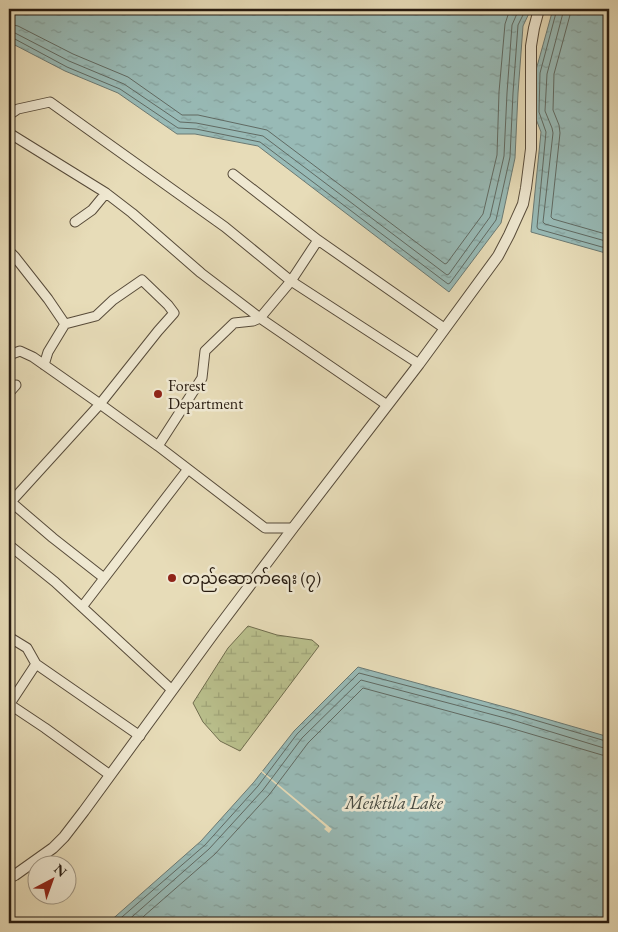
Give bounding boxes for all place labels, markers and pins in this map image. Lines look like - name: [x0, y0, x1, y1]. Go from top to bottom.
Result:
- place label: Forest Department: [168, 375, 243, 414]
- marker: Forest Department: [152, 388, 164, 400]
- place label: တည်ဆောက်ရေး (၇): [182, 567, 321, 592]
- marker: တည်ဆောက်ရေး (၇): [166, 572, 178, 584]

